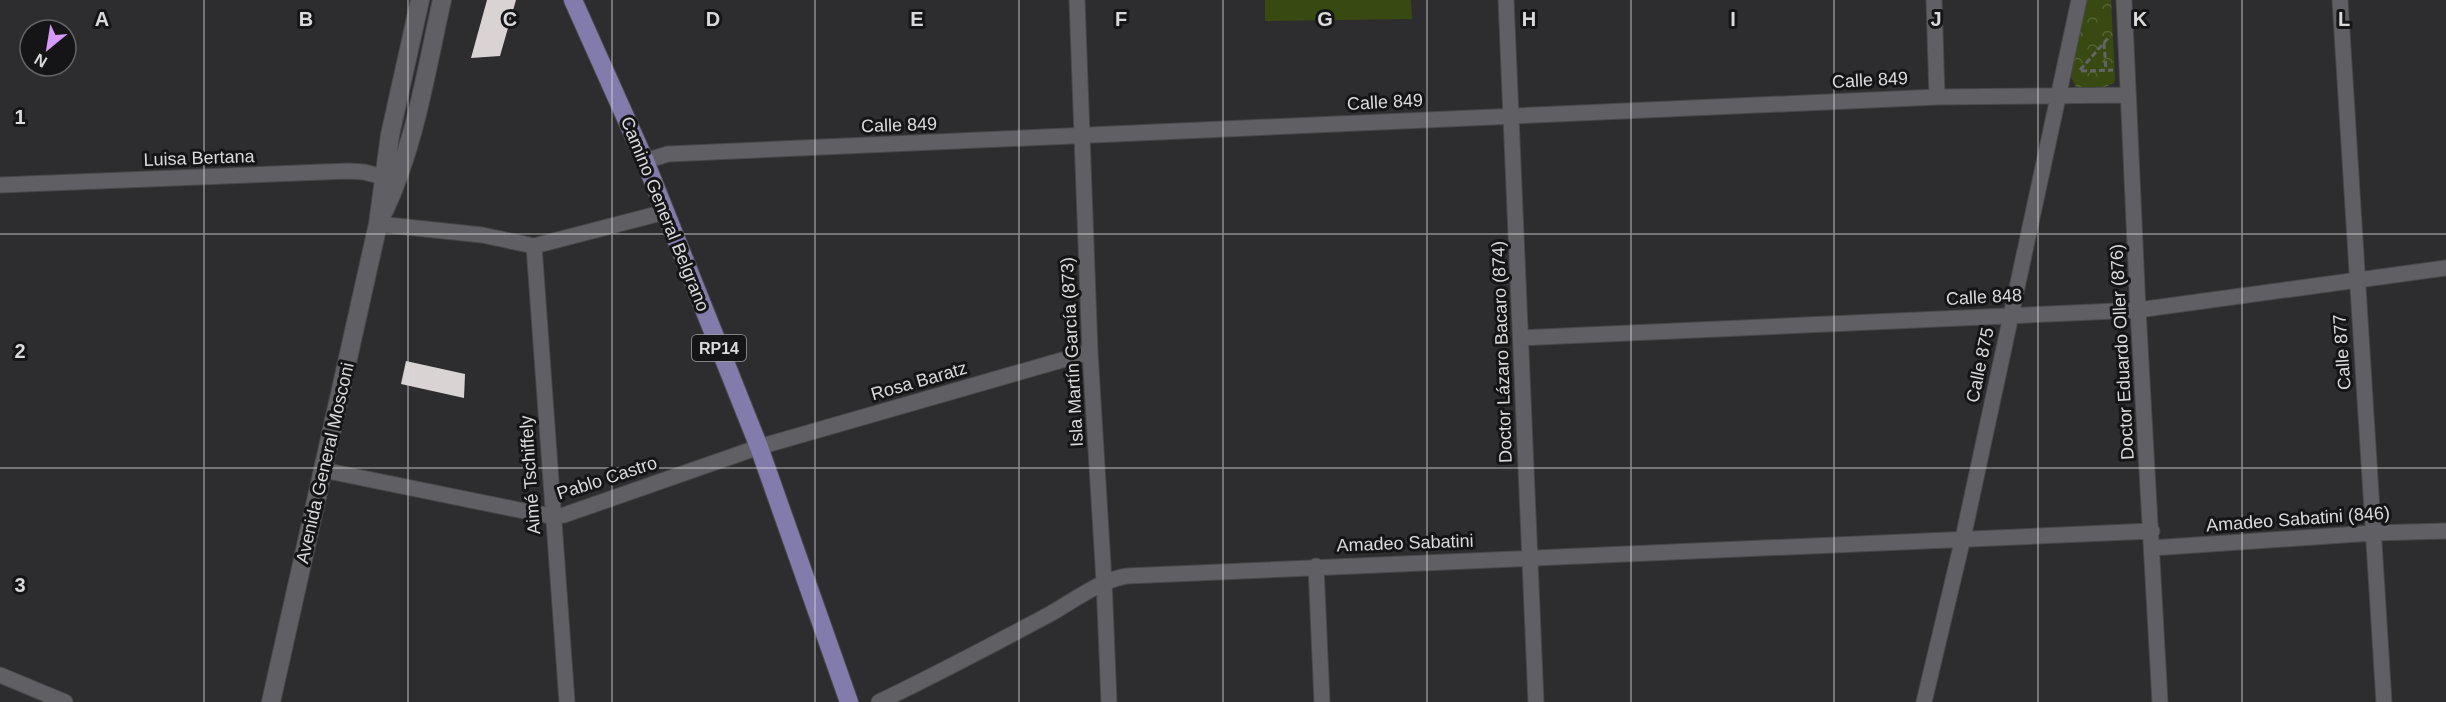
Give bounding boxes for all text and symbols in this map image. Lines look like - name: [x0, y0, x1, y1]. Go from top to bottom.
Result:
- text: A: [95, 8, 109, 30]
- text: B: [299, 8, 313, 30]
- text: C: [503, 8, 517, 30]
- text: D: [706, 8, 720, 30]
- text: E: [910, 8, 924, 30]
- text: F: [1115, 8, 1127, 30]
- text: G: [1317, 8, 1333, 30]
- text: H: [1522, 8, 1536, 30]
- text: I: [1730, 8, 1736, 30]
- text: J: [1930, 8, 1942, 30]
- text: K: [2133, 8, 2148, 30]
- text: L: [2338, 8, 2350, 30]
- north arrow: [18, 18, 78, 78]
- text: N: [31, 50, 50, 71]
- street label: Calle 849: [1831, 68, 1909, 92]
- street label: Calle 849: [1346, 90, 1424, 114]
- text: 1: [14, 106, 26, 128]
- street label: Camino General Belgrano: [617, 114, 713, 314]
- street label: Calle 849: [861, 114, 937, 136]
- street label: Luisa Bertana: [143, 146, 256, 170]
- street label: Doctor Lázaro Bacaro (874): [1488, 241, 1516, 463]
- street label: Doctor Eduardo Oller (876): [2106, 244, 2138, 460]
- street label: Isla Martín García (873): [1057, 257, 1087, 447]
- street label: Calle 848: [1945, 285, 2023, 309]
- street label: Calle 877: [2329, 313, 2355, 391]
- street label: Calle 875: [1962, 326, 1998, 404]
- road number: RP14: [692, 335, 746, 361]
- text: 2: [14, 340, 26, 362]
- street label: Rosa Baratz: [869, 358, 969, 404]
- street label: Avenida General Mosconi: [292, 360, 358, 566]
- street label: Aimé Tschiffely: [516, 415, 544, 535]
- street label: Pablo Castro: [554, 452, 660, 504]
- street label: Amadeo Sabatini (846): [2205, 503, 2391, 535]
- street label: Amadeo Sabatini: [1336, 531, 1474, 555]
- text: 3: [14, 574, 26, 596]

